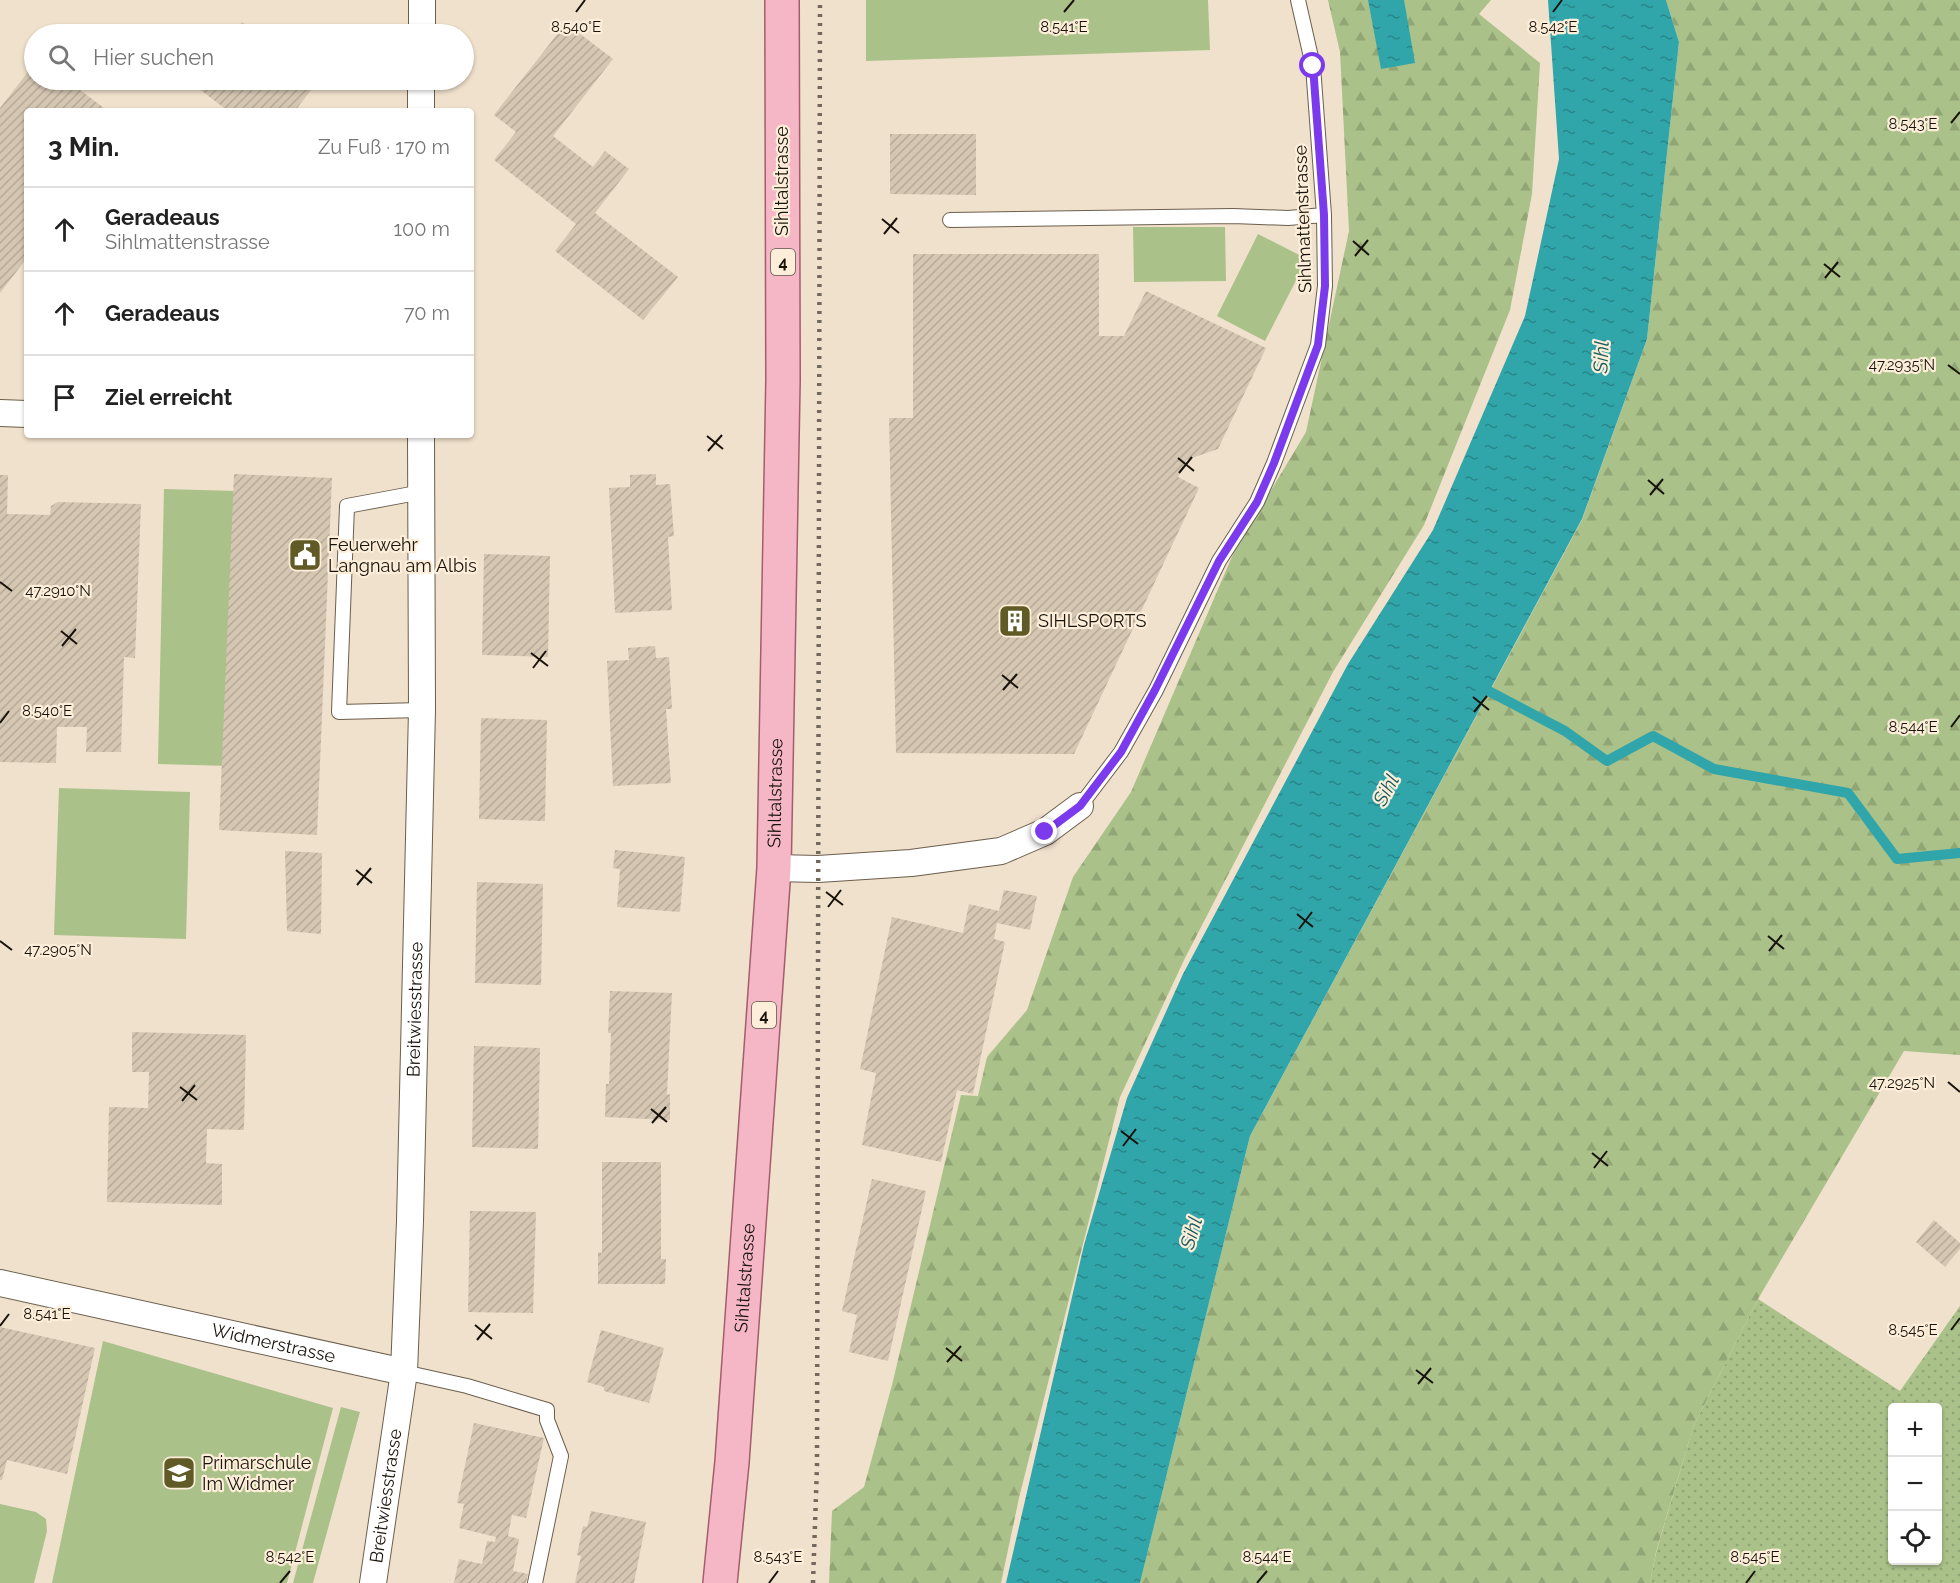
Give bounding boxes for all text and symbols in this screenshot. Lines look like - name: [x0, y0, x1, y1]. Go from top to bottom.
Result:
- text: 8.540°E: [551, 18, 601, 36]
- text: 8.541°E: [1040, 18, 1088, 36]
- text: 8.542°E: [1529, 18, 1577, 36]
- search box: [24, 24, 474, 90]
- icon: search: [45, 41, 78, 74]
- text: Hier suchen: [93, 44, 214, 70]
- route start: [1299, 52, 1325, 78]
- text: 8.543°E: [1889, 115, 1937, 133]
- street label: Sihltalstrasse: [771, 126, 792, 236]
- text: 3 Min.: [48, 132, 119, 162]
- text: Zu Fuß · 170 m: [318, 135, 450, 159]
- street label: Sihlmattenstrasse: [1289, 144, 1316, 293]
- text: Geradeaus: [105, 204, 220, 230]
- icon: ahead: [48, 213, 81, 246]
- text: 100 m: [393, 217, 450, 241]
- text: Sihlmattenstrasse: [105, 230, 270, 254]
- road number: 4: [771, 249, 795, 275]
- icon: ahead: [48, 297, 81, 330]
- text: Geradeaus: [105, 300, 220, 326]
- text: 70 m: [404, 301, 450, 325]
- water label: Sihl: [1588, 340, 1614, 375]
- text: 47.2935°N: [1869, 356, 1935, 374]
- icon: arrive: [48, 381, 81, 414]
- text: Ziel erreicht: [105, 384, 232, 410]
- place label: Feuerwehr Langnau am Albis: [328, 534, 477, 576]
- public building icon: Feuerwehr Langnau am Albis: [287, 537, 323, 573]
- text: 47.2910°N: [25, 582, 91, 600]
- building icon: SIHLSPORTS: [997, 603, 1033, 639]
- place label: SIHLSPORTS: [1038, 610, 1146, 631]
- text: 8.540°E: [22, 702, 72, 720]
- text: 8.544°E: [1888, 718, 1938, 736]
- street label: Sihltalstrasse: [763, 738, 786, 848]
- water label: Sihl: [1367, 770, 1404, 811]
- route end: [1031, 818, 1057, 844]
- text: 47.2905°N: [24, 941, 92, 959]
- street label: Breitwiesstrasse: [402, 941, 427, 1077]
- road number: 4: [752, 1002, 776, 1028]
- text: 47.2925°N: [1869, 1074, 1935, 1092]
- water label: Sihl: [1174, 1214, 1207, 1253]
- street label: Sihltalstrasse: [730, 1222, 759, 1334]
- text: 8.541°E: [23, 1305, 71, 1323]
- street label: Widmerstrasse: [210, 1319, 338, 1367]
- text: 8.545°E: [1888, 1321, 1938, 1339]
- map controls: [1888, 1403, 1942, 1565]
- button: +: [1888, 1403, 1942, 1457]
- street label: Breitwiesstrasse: [365, 1427, 406, 1564]
- place label: Primarschule Im Widmer: [202, 1452, 312, 1494]
- school or university icon: Primarschule Im Widmer: [161, 1455, 197, 1491]
- button: −: [1888, 1457, 1942, 1511]
- button: locate: [1888, 1511, 1942, 1565]
- text: 8.542°E: [266, 1548, 314, 1566]
- text: 8.543°E: [754, 1548, 802, 1566]
- text: 8.544°E: [1242, 1548, 1292, 1566]
- text: 8.545°E: [1730, 1548, 1780, 1566]

